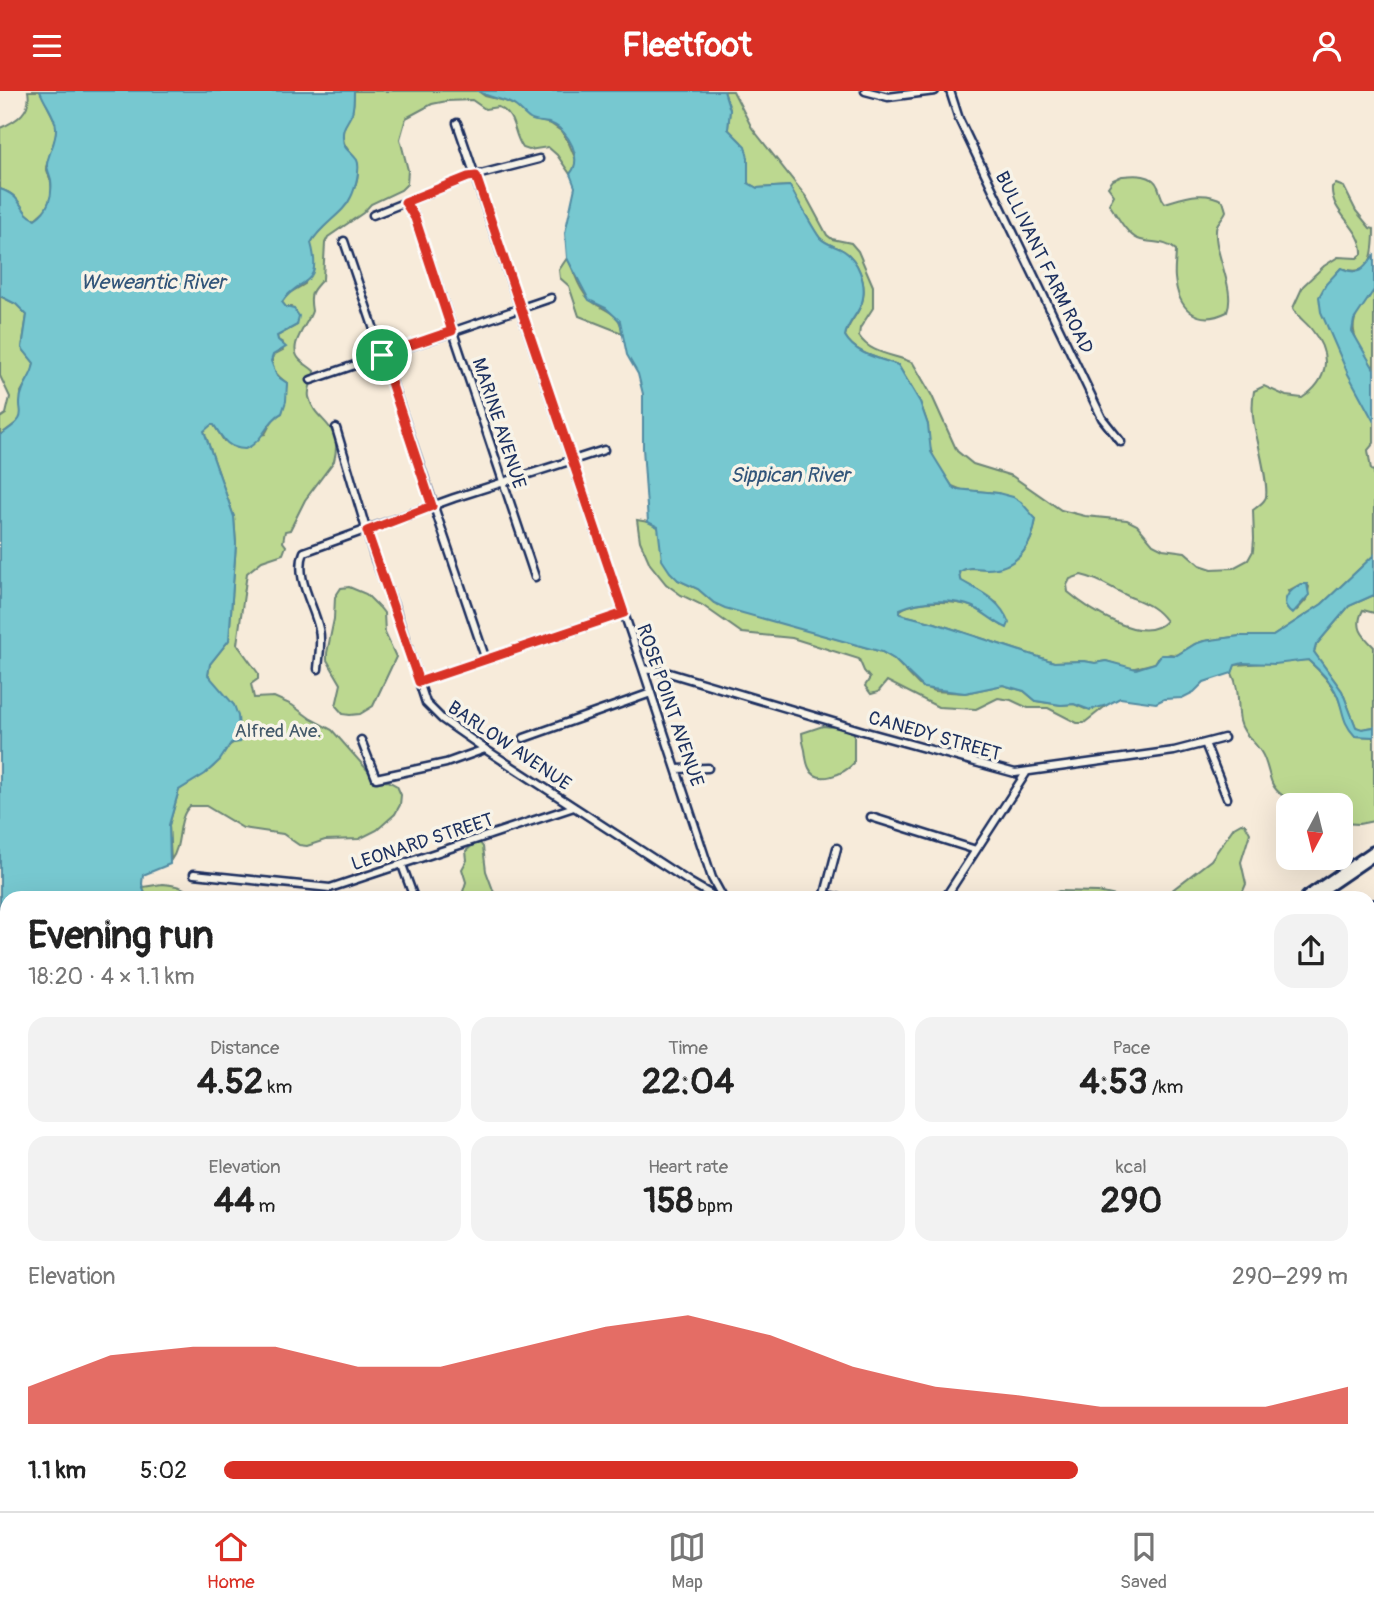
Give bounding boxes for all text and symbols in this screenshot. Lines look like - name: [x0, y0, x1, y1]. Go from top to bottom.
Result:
- text: Fleetfoot: [622, 26, 752, 66]
- icon: menu: [28, 27, 66, 65]
- icon: person: [1308, 27, 1346, 65]
- street label: BULLIVANT FARM ROAD: [990, 167, 1099, 358]
- water label: Weweantic River: [81, 269, 228, 296]
- pin: [352, 325, 412, 385]
- icon: arrive: [363, 336, 401, 374]
- street label: MARINE AVENUE: [467, 355, 532, 492]
- water label: Sippican River: [730, 462, 852, 489]
- street label: ROSE POINT AVENUE: [631, 621, 709, 790]
- street label: BARLOW AVENUE: [443, 696, 576, 796]
- street label: CANEDY STREET: [866, 706, 1004, 766]
- park label: Alfred Ave.: [234, 719, 322, 743]
- north arrow: [1276, 793, 1353, 870]
- map controls: [1276, 793, 1353, 870]
- street label: LEONARD STREET: [348, 808, 496, 876]
- text: Evening run: [28, 912, 214, 960]
- button: share: [1274, 914, 1348, 988]
- text: 18:20 · 4 × 1.1 km: [28, 962, 195, 991]
- text: Distance: [210, 1036, 279, 1060]
- text: Time: [668, 1036, 708, 1060]
- text: Pace: [1113, 1036, 1150, 1060]
- text: 4.52: [197, 1060, 263, 1104]
- text: 22:04: [642, 1060, 734, 1104]
- text: 4:53: [1079, 1060, 1148, 1104]
- text: km: [263, 1075, 292, 1099]
- text: /km: [1148, 1075, 1183, 1099]
- text: Elevation: [208, 1155, 281, 1179]
- text: Heart rate: [648, 1155, 728, 1179]
- text: kcal: [1116, 1155, 1147, 1179]
- text: 44: [214, 1179, 254, 1223]
- text: 158: [643, 1179, 693, 1223]
- text: 290: [1101, 1179, 1162, 1223]
- text: m: [254, 1194, 275, 1218]
- text: bpm: [693, 1194, 733, 1218]
- text: Elevation: [28, 1262, 116, 1291]
- text: 290–299 m: [1232, 1262, 1348, 1291]
- text: 1.1 km: [28, 1456, 86, 1485]
- text: 5:02: [140, 1456, 187, 1485]
- tab: Home: [207, 1528, 255, 1594]
- tab: Map: [668, 1528, 706, 1594]
- tab: Saved: [1120, 1528, 1167, 1594]

